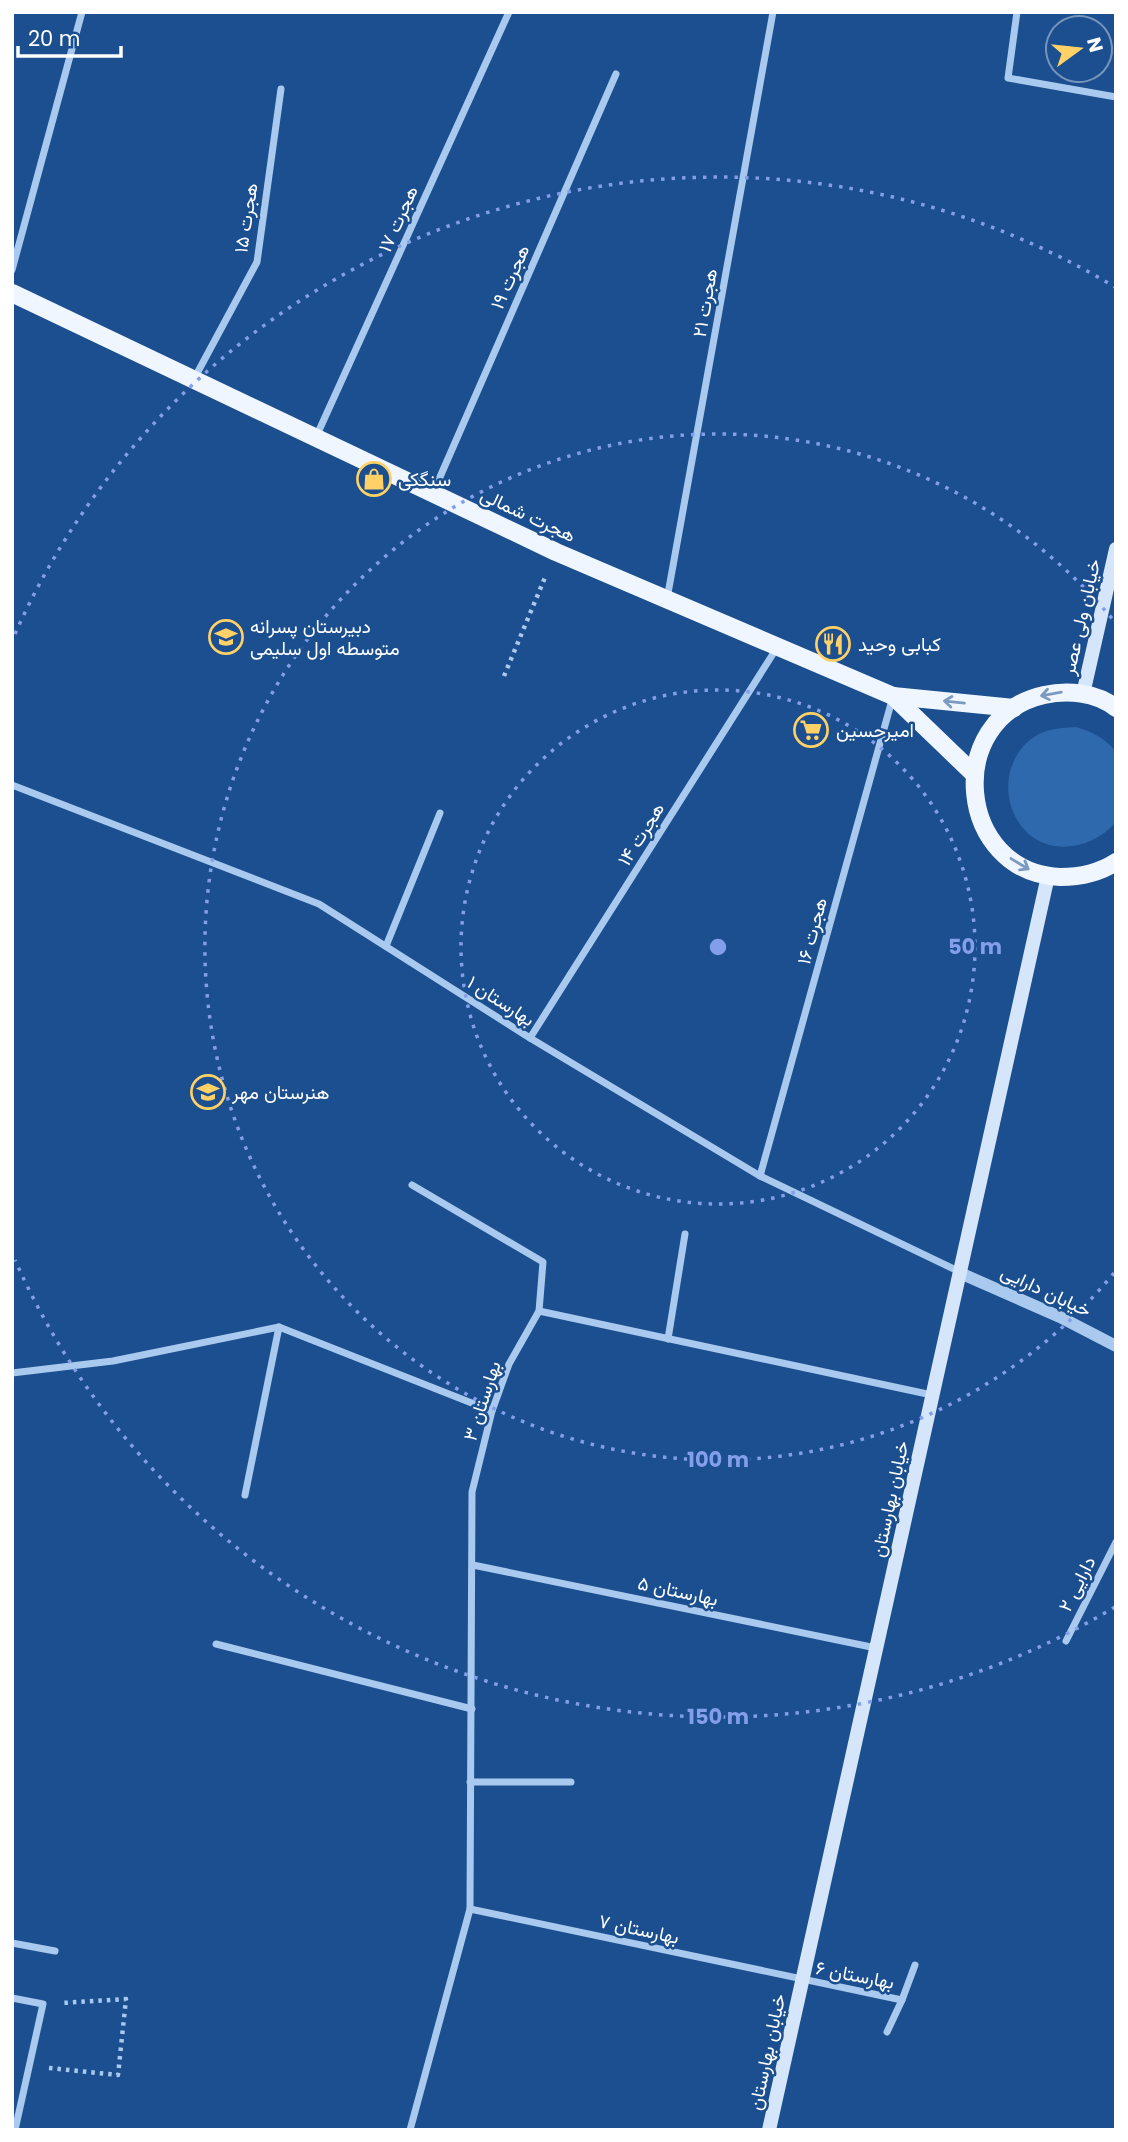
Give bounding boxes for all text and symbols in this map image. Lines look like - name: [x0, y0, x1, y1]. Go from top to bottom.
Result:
- scale bar: [18, 14, 121, 58]
- north arrow: [1044, 14, 1114, 84]
- text: 20 m: [28, 24, 81, 53]
- text: N: [1080, 34, 1110, 55]
- street label: هجرت ۱۵: [227, 181, 265, 255]
- street label: هجرت ۱۷: [371, 181, 425, 257]
- street label: هجرت ۱۹: [484, 240, 536, 314]
- street label: هجرت ۲۱: [686, 267, 724, 339]
- shop icon: سنگکی: [355, 460, 393, 498]
- place label: سنگکی: [398, 466, 451, 493]
- street label: هجرت شمالی: [476, 481, 580, 549]
- street label: خیابان ولی عصر: [1054, 556, 1107, 679]
- place label: دبیرستان پسرانه متوسطه اول سلیمی: [250, 613, 400, 662]
- school or university icon: دبیرستان پسرانه متوسطه اول سلیمی: [207, 618, 245, 656]
- restaurant icon: کبابی وحید: [814, 625, 852, 663]
- place label: کبابی وحید: [858, 631, 941, 658]
- one-way arrow: [1040, 688, 1063, 701]
- one-way arrow: [943, 695, 965, 708]
- supermarket icon: امیرحسین: [792, 711, 830, 749]
- place label: امیرحسین: [836, 717, 914, 744]
- street label: هجرت ۱۴: [611, 797, 671, 871]
- one-way arrow: [1010, 857, 1030, 871]
- street label: هجرت ۱۶: [790, 894, 834, 968]
- text: 50 m: [948, 932, 1002, 961]
- centre of rings: [706, 935, 730, 959]
- street label: بهارستان ۱: [462, 969, 540, 1033]
- school or university icon: هنرستان مهر: [189, 1073, 227, 1111]
- place label: هنرستان مهر: [231, 1079, 330, 1106]
- street label: خیابان دارایی: [996, 1258, 1096, 1324]
- street label: بهارستان ۳: [456, 1357, 508, 1445]
- street label: خیابان بهارستان: [865, 1438, 915, 1560]
- text: 100 m: [687, 1445, 749, 1474]
- street label: دارایی ۲: [1052, 1552, 1102, 1616]
- street label: بهارستان ۵: [635, 1569, 721, 1613]
- text: 150 m: [687, 1702, 749, 1731]
- street label: بهارستان ۷: [596, 1907, 682, 1951]
- street label: بهارستان ۶: [813, 1954, 897, 1996]
- street label: خیابان بهارستان: [742, 1991, 792, 2113]

